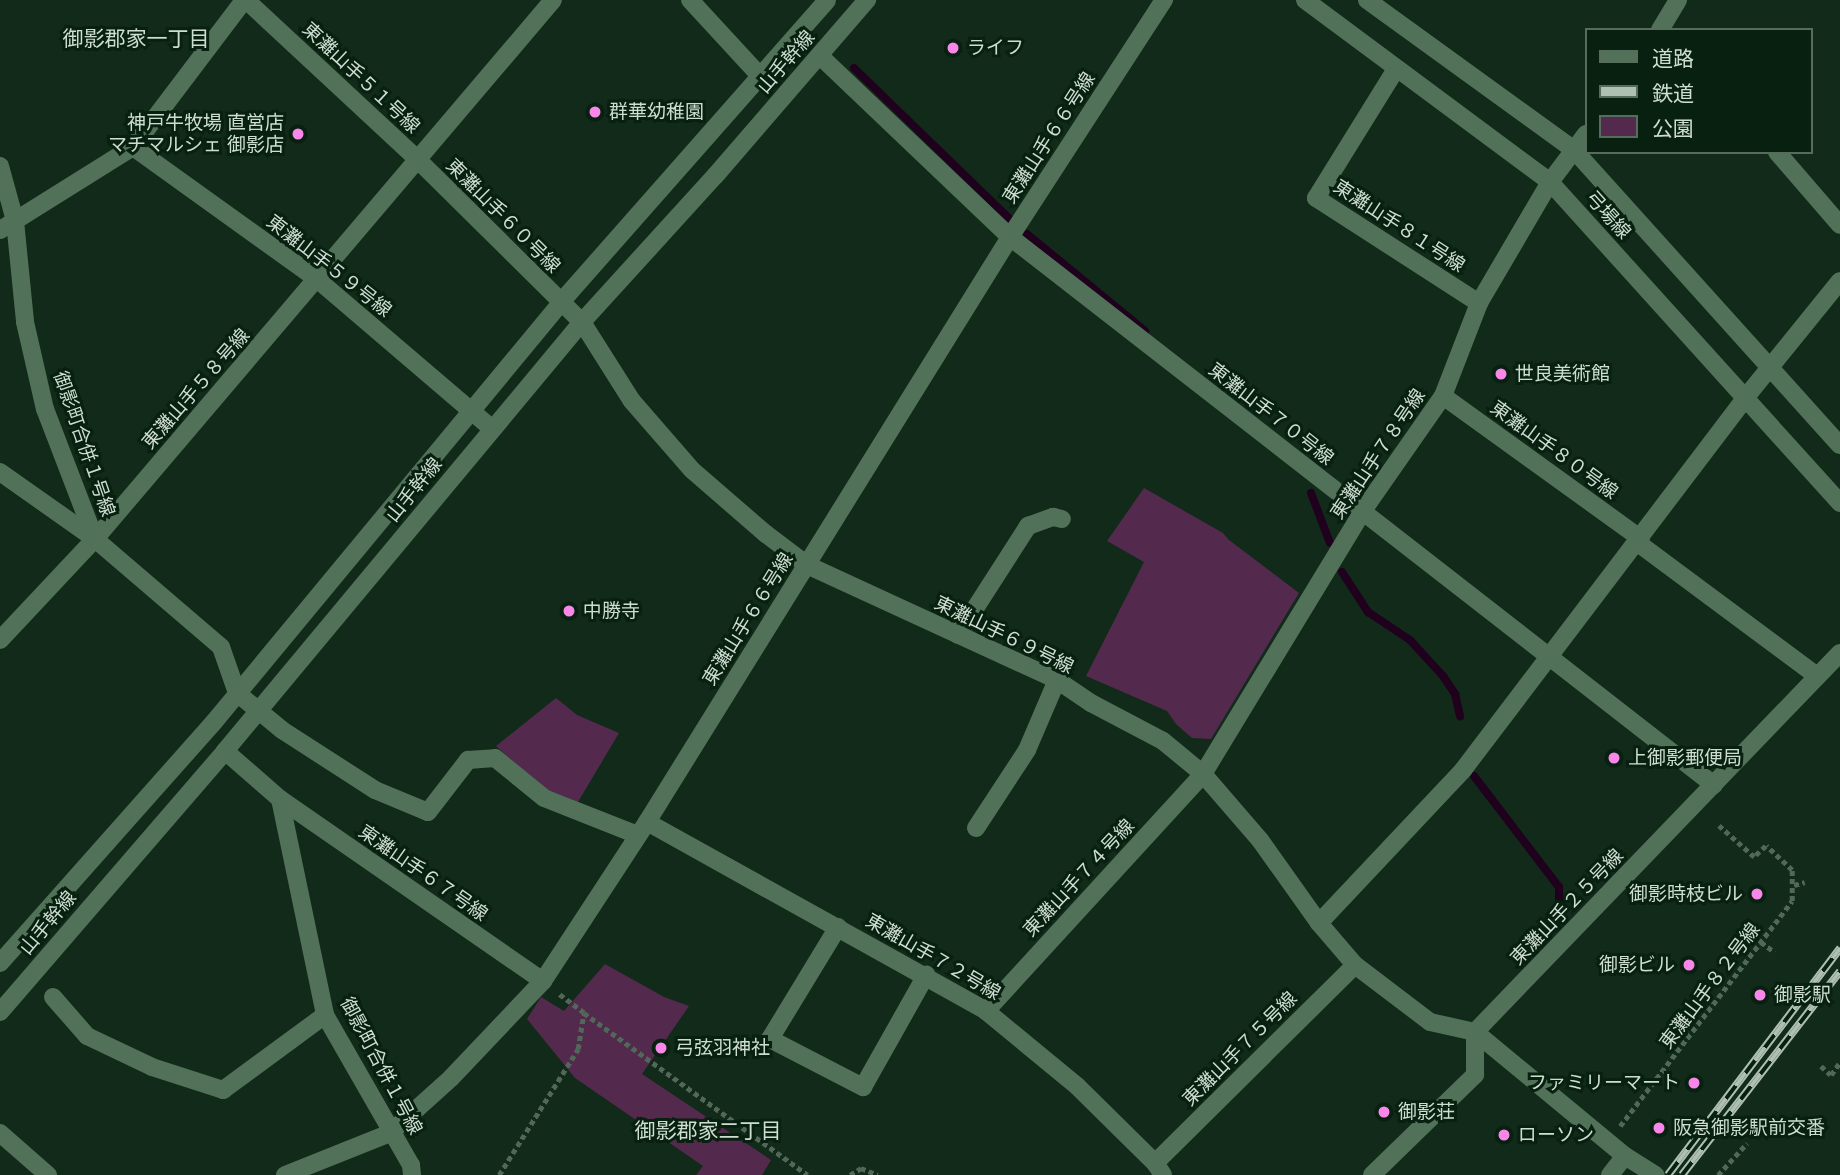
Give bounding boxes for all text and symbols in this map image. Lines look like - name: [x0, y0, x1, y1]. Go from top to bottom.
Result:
- street label: 東灘山手５１号線: [298, 18, 424, 138]
- district label: 御影郡家一丁目: [63, 26, 209, 52]
- street label: 山手幹線: [752, 26, 820, 98]
- legend: [1584, 28, 1812, 154]
- place label: ライフ: [967, 37, 1024, 59]
- marker: ライフ: [945, 40, 961, 56]
- text: 道路: [1652, 45, 1694, 72]
- street label: 東灘山手６６号線: [998, 68, 1100, 208]
- text: 鉄道: [1652, 80, 1694, 107]
- place label: 群華幼稚園: [609, 101, 704, 123]
- marker: 群華幼稚園: [587, 104, 603, 120]
- place label: 神戸牛牧場 直営店 マチマルシェ 御影店: [108, 112, 284, 156]
- text: 公園: [1652, 115, 1694, 142]
- marker: 神戸牛牧場 直営店 マチマルシェ 御影店: [290, 126, 306, 142]
- street label: 東灘山手６０号線: [441, 154, 565, 278]
- street label: 東灘山手８１号線: [1329, 175, 1469, 277]
- street label: 弓場線: [1580, 186, 1636, 244]
- street label: 東灘山手５９号線: [262, 210, 396, 322]
- street label: 東灘山手５８号線: [138, 324, 254, 454]
- street label: 東灘山手７０号線: [1204, 358, 1338, 470]
- place label: 世良美術館: [1515, 363, 1610, 385]
- marker: 世良美術館: [1493, 366, 1509, 382]
- street label: 御影町合併１号線: [48, 368, 120, 520]
- street label: 東灘山手７８号線: [1326, 385, 1430, 523]
- street label: 東灘山手８０号線: [1486, 396, 1622, 504]
- street label: 山手幹線: [381, 453, 447, 527]
- street label: 東灘山手６６号線: [698, 549, 798, 689]
- street label: 東灘山手６９号線: [931, 591, 1077, 679]
- place label: 中勝寺: [583, 600, 640, 622]
- marker: 中勝寺: [561, 603, 577, 619]
- place label: 上御影郵便局: [1628, 747, 1742, 769]
- marker: 上御影郵便局: [1606, 750, 1622, 766]
- street label: 東灘山手７４号線: [1019, 815, 1139, 941]
- street label: 東灘山手６７号線: [354, 820, 492, 926]
- street label: 東灘山手２５号線: [1506, 844, 1628, 970]
- place label: 御影時枝ビル: [1629, 883, 1743, 905]
- marker: 御影時枝ビル: [1749, 886, 1765, 902]
- street label: 山手幹線: [15, 887, 81, 959]
- street label: 東灘山手７２号線: [861, 909, 1005, 1005]
- street label: 東灘山手８２号線: [1655, 918, 1765, 1054]
- place label: 御影ビル: [1599, 954, 1675, 976]
- marker: 御影ビル: [1681, 957, 1697, 973]
- place label: 御影駅: [1774, 984, 1831, 1006]
- street label: 東灘山手７５号線: [1178, 987, 1302, 1111]
- marker: 御影駅: [1752, 987, 1768, 1003]
- street label: 御影町合併１号線: [335, 994, 427, 1138]
- place label: 弓弦羽神社: [675, 1037, 770, 1059]
- marker: 弓弦羽神社: [653, 1040, 669, 1056]
- place label: ファミリーマート: [1528, 1072, 1680, 1094]
- marker: ファミリーマート: [1686, 1075, 1702, 1091]
- place label: 御影荘: [1398, 1101, 1455, 1123]
- marker: 御影荘: [1376, 1104, 1392, 1120]
- place label: 阪急御影駅前交番: [1673, 1117, 1825, 1139]
- district label: 御影郡家二丁目: [635, 1118, 781, 1144]
- marker: 阪急御影駅前交番: [1651, 1120, 1667, 1136]
- place label: ローソン: [1518, 1124, 1594, 1146]
- marker: ローソン: [1496, 1127, 1512, 1143]

